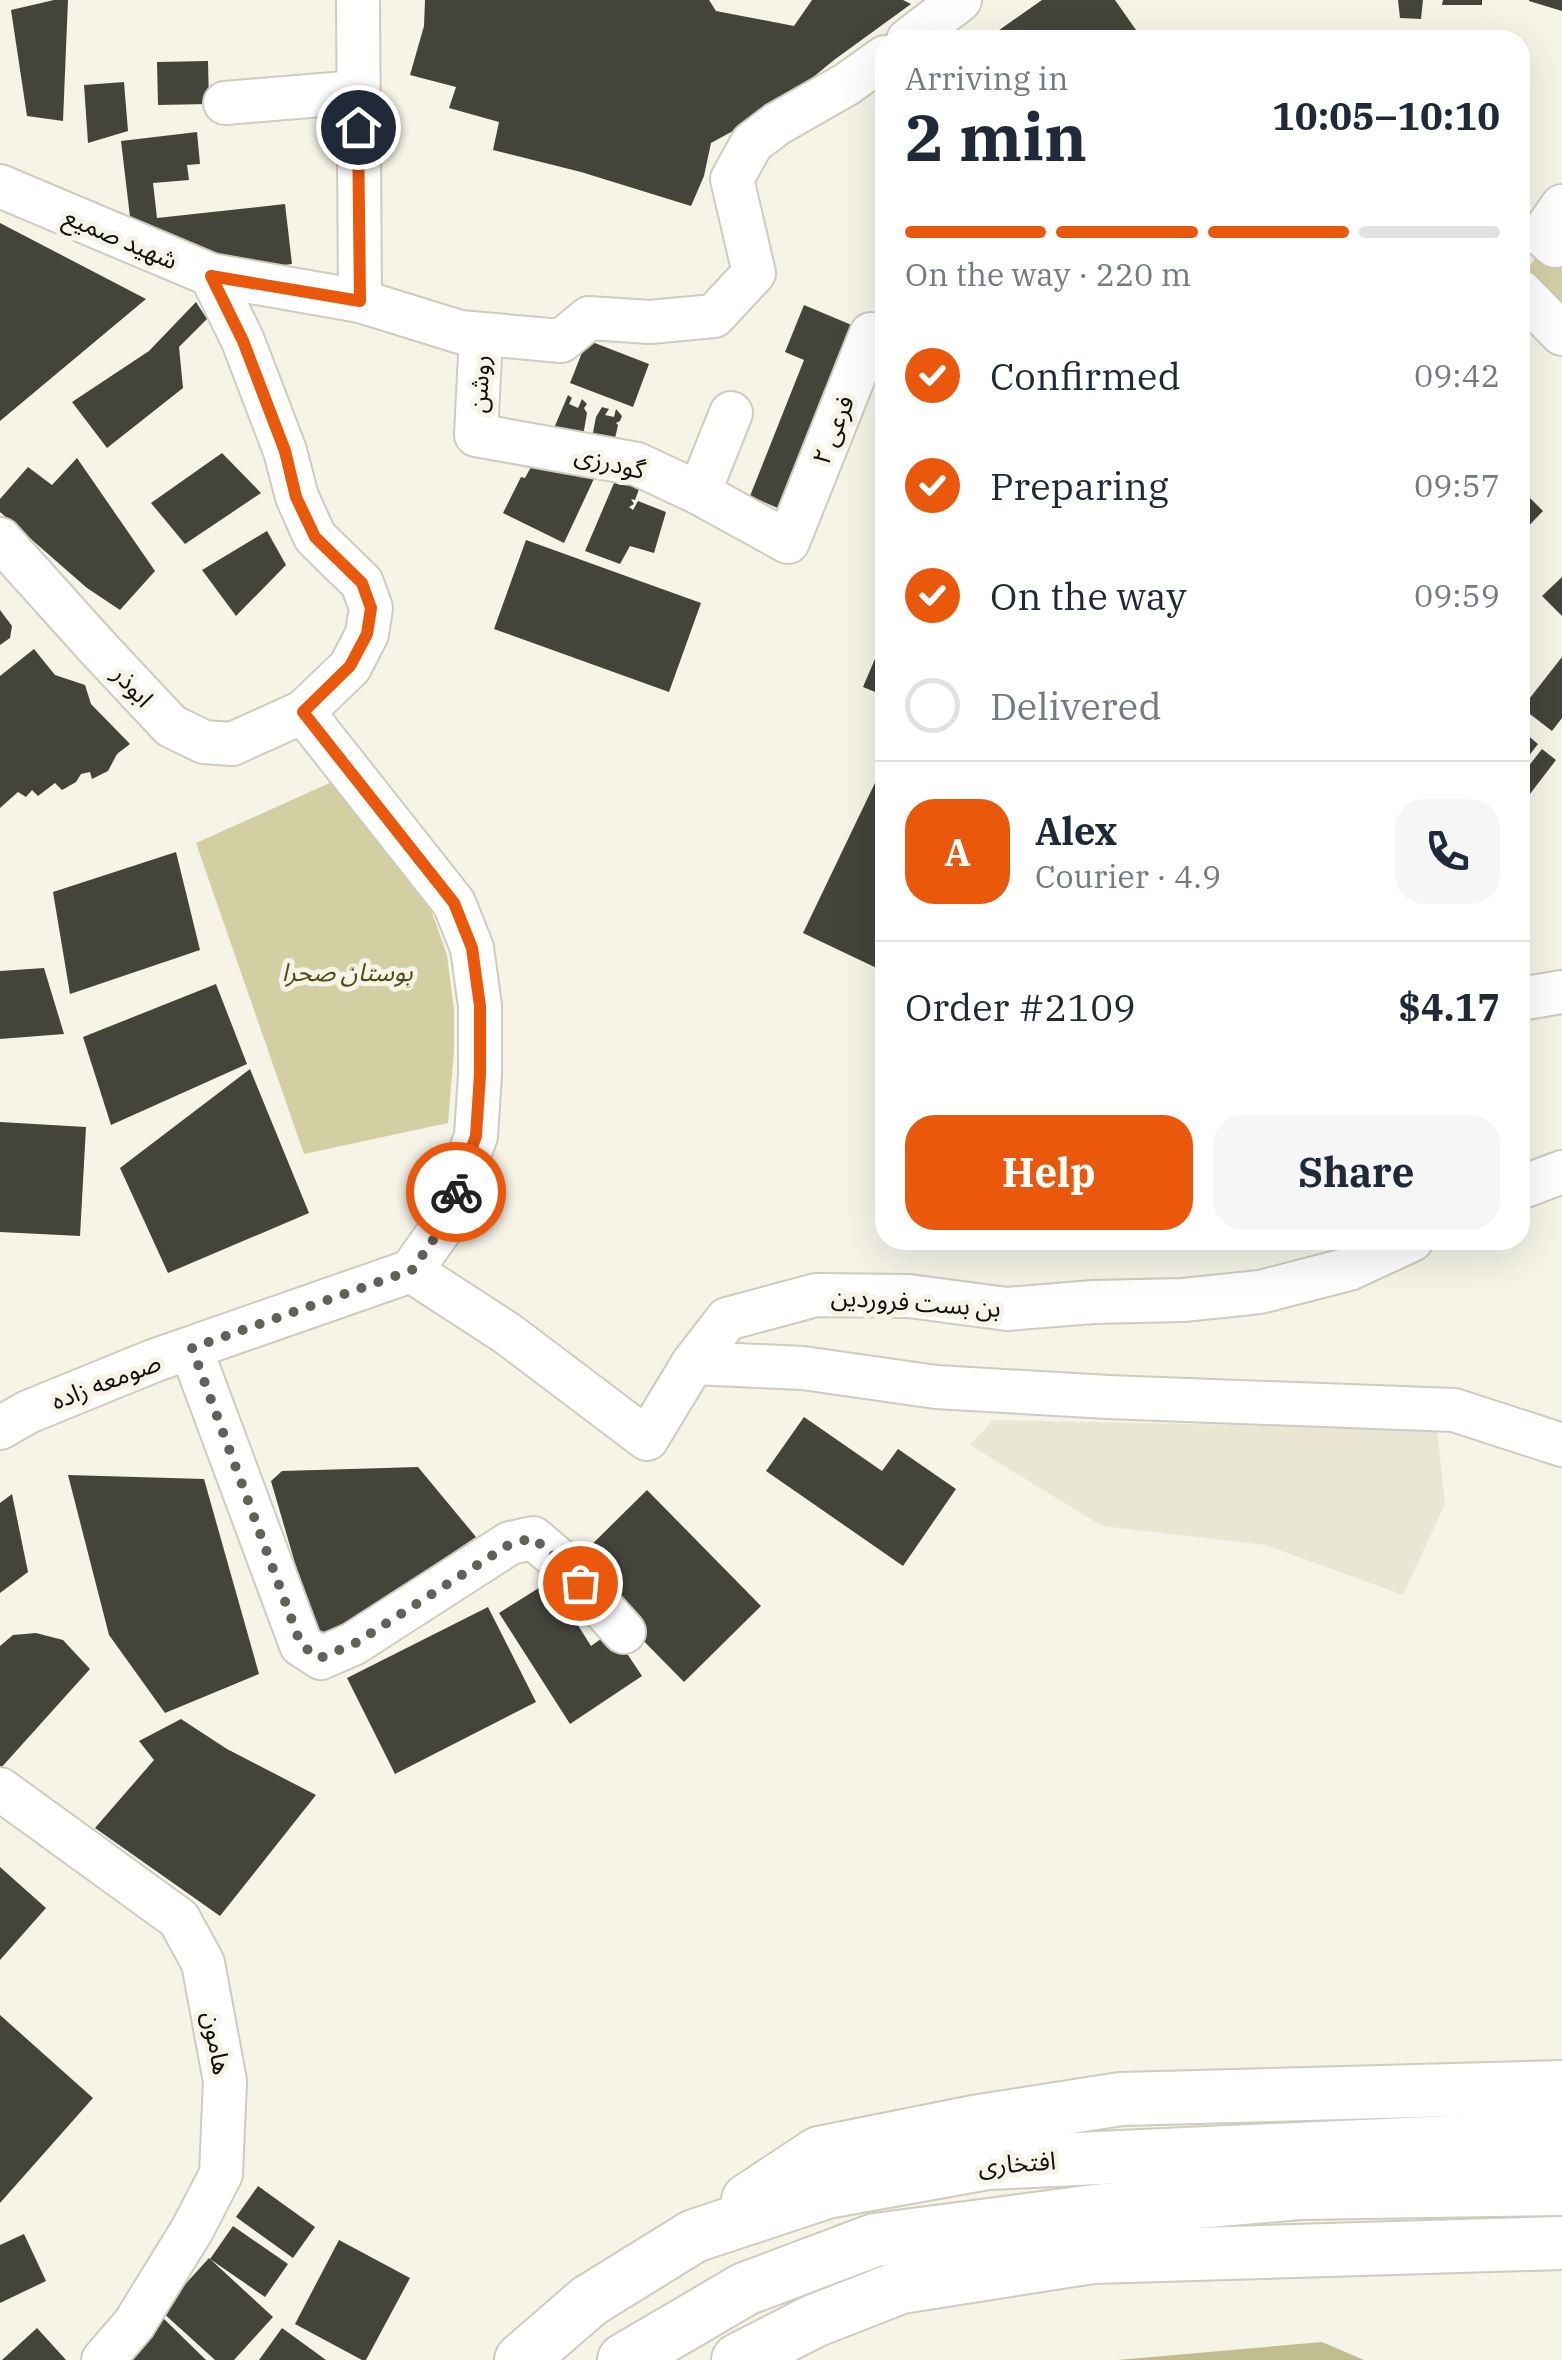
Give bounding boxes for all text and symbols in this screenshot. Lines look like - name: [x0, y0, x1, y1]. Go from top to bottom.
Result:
- text: Arriving in: [905, 57, 1068, 99]
- pin: [316, 85, 401, 170]
- text: 10:05–10:10: [1272, 91, 1500, 140]
- text: 2 min: [905, 94, 1087, 179]
- icon: home: [331, 100, 386, 155]
- street label: شهید صمیع: [58, 199, 183, 279]
- text: On the way · 220 m: [905, 253, 1191, 295]
- icon: check: [905, 348, 960, 403]
- text: Confirmed: [990, 351, 1181, 400]
- street label: روشن: [461, 354, 497, 414]
- text: 09:42: [1414, 354, 1500, 396]
- street label: فرعی ۲: [804, 390, 861, 469]
- street label: گودرزی: [571, 437, 649, 486]
- icon: check: [905, 458, 960, 513]
- text: Preparing: [990, 461, 1169, 510]
- text: 09:57: [1414, 464, 1500, 506]
- icon: check: [905, 568, 960, 623]
- text: On the way: [990, 571, 1187, 620]
- text: 09:59: [1414, 574, 1500, 616]
- street label: ابوذر: [105, 657, 161, 714]
- text: Delivered: [990, 681, 1162, 730]
- button: phone: [1395, 799, 1500, 904]
- text: Alex: [1035, 806, 1117, 855]
- text: A: [944, 827, 971, 876]
- text: Courier · 4.9: [1035, 855, 1221, 897]
- park label: بوستان صحرا: [282, 955, 413, 988]
- text: Order #2109: [905, 982, 1136, 1031]
- text: $4.17: [1398, 982, 1500, 1031]
- button: Help: [905, 1115, 1193, 1230]
- button: Share: [1213, 1115, 1500, 1230]
- courier: [406, 1142, 506, 1242]
- icon: bike: [429, 1165, 484, 1220]
- street label: بن بست فروردین: [830, 1279, 1002, 1324]
- street label: صومعه زاده: [46, 1345, 165, 1417]
- pin: [538, 1541, 623, 1626]
- icon: bag: [553, 1556, 608, 1611]
- street label: هامون: [196, 2009, 239, 2077]
- street label: افتخاری: [977, 2143, 1057, 2182]

